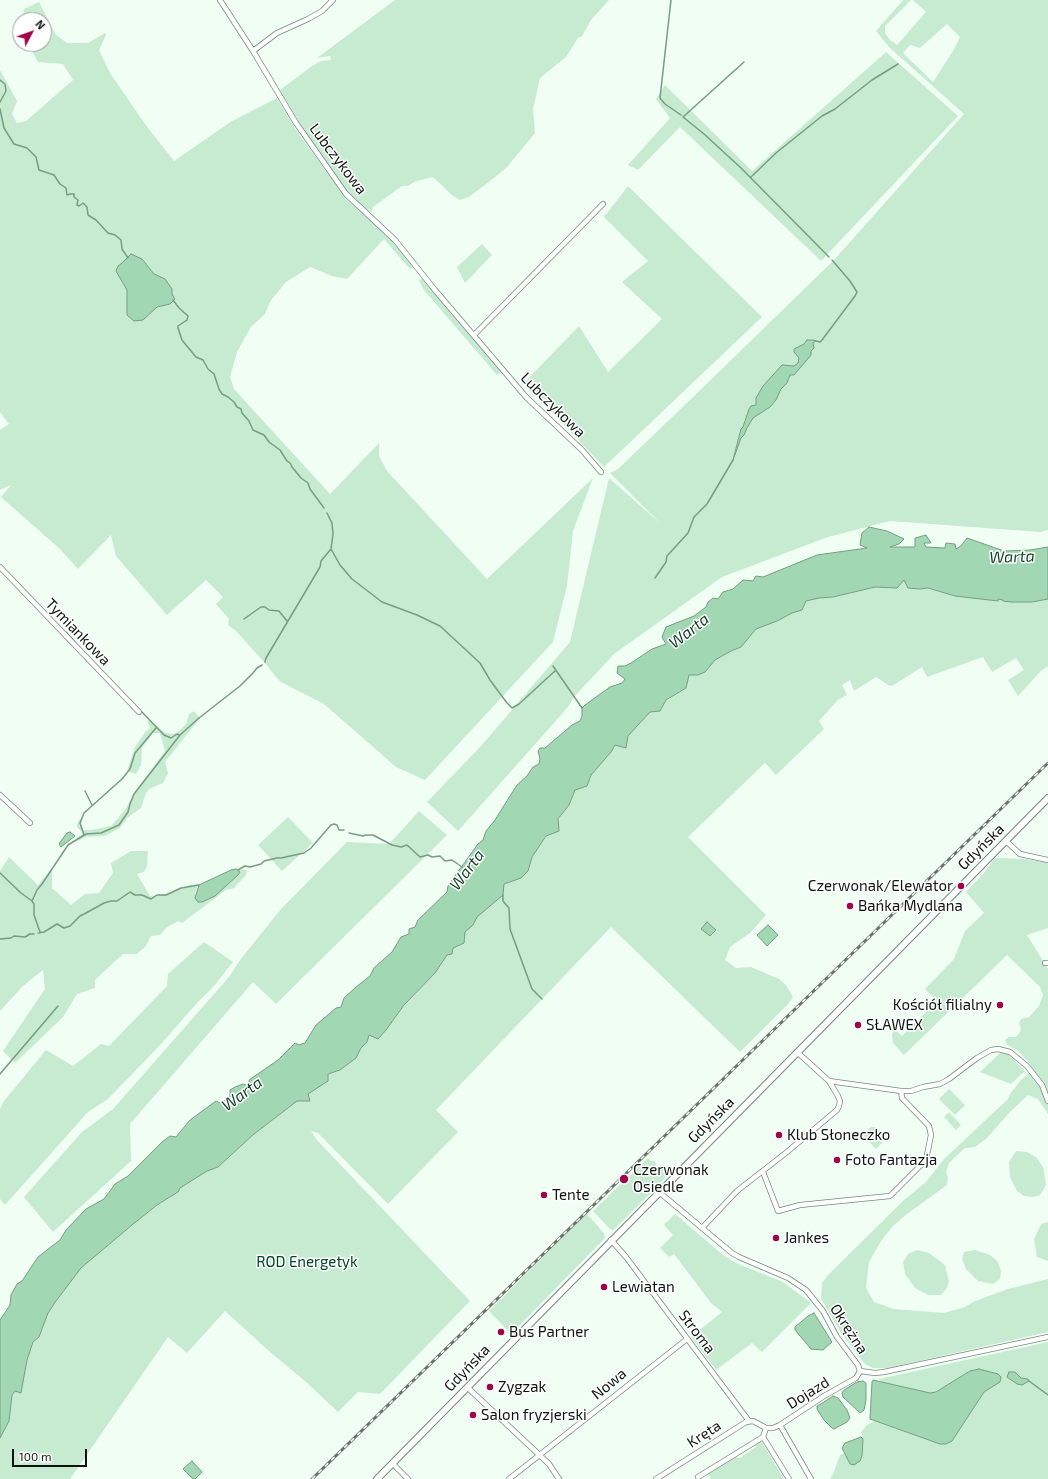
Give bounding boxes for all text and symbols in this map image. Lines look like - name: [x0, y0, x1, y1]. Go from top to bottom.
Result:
- north arrow: [12, 12, 52, 52]
- text: N: [33, 17, 48, 32]
- street label: Lubczykowa: [305, 120, 371, 198]
- street label: Lubczykowa: [517, 369, 589, 441]
- water label: Warta: [989, 547, 1035, 567]
- street label: Tymiankowa: [42, 595, 114, 669]
- water label: Warta: [665, 609, 713, 653]
- street label: Gdyńska: [954, 820, 1008, 874]
- water label: Warta: [446, 846, 488, 894]
- place label: Czerwonak/Elewator: [808, 877, 953, 895]
- marker: Czerwonak/Elewator: [956, 881, 966, 891]
- place label: Bańka Mydlana: [858, 897, 963, 915]
- marker: Bańka Mydlana: [845, 901, 855, 911]
- place label: Kościół filialny: [893, 996, 992, 1014]
- marker: Kościół filialny: [995, 1000, 1005, 1010]
- place label: SŁAWEX: [866, 1016, 923, 1034]
- marker: SŁAWEX: [853, 1020, 863, 1030]
- water label: Warta: [218, 1073, 266, 1115]
- street label: Gdyńska: [684, 1093, 738, 1147]
- place label: Klub Słoneczko: [787, 1126, 890, 1144]
- marker: Klub Słoneczko: [774, 1130, 784, 1140]
- place label: Foto Fantazja: [845, 1151, 937, 1169]
- marker: Foto Fantazja: [832, 1155, 842, 1165]
- place label: Czerwonak Osiedle: [633, 1161, 709, 1196]
- marker: Czerwonak Osiedle: [618, 1173, 630, 1185]
- place label: Tente: [552, 1186, 590, 1204]
- marker: Tente: [539, 1190, 549, 1200]
- place label: Jankes: [784, 1229, 829, 1247]
- marker: Jankes: [771, 1233, 781, 1243]
- park label: ROD Energetyk: [256, 1253, 358, 1271]
- place label: Lewiatan: [612, 1278, 675, 1296]
- marker: Lewiatan: [599, 1282, 609, 1292]
- street label: Okrężna: [826, 1301, 872, 1357]
- street label: Stroma: [675, 1307, 719, 1357]
- place label: Bus Partner: [509, 1323, 589, 1341]
- marker: Bus Partner: [496, 1327, 506, 1337]
- street label: Gdyńska: [440, 1341, 494, 1395]
- street label: Nowa: [588, 1365, 630, 1403]
- street label: Dojazd: [783, 1373, 833, 1413]
- place label: Zygzak: [498, 1378, 546, 1396]
- marker: Zygzak: [485, 1382, 495, 1392]
- place label: Salon fryzjerski: [481, 1406, 587, 1424]
- marker: Salon fryzjerski: [468, 1410, 478, 1420]
- street label: Kręta: [684, 1416, 724, 1452]
- scale bar: [14, 1441, 89, 1467]
- text: 100 m: [19, 1449, 51, 1463]

